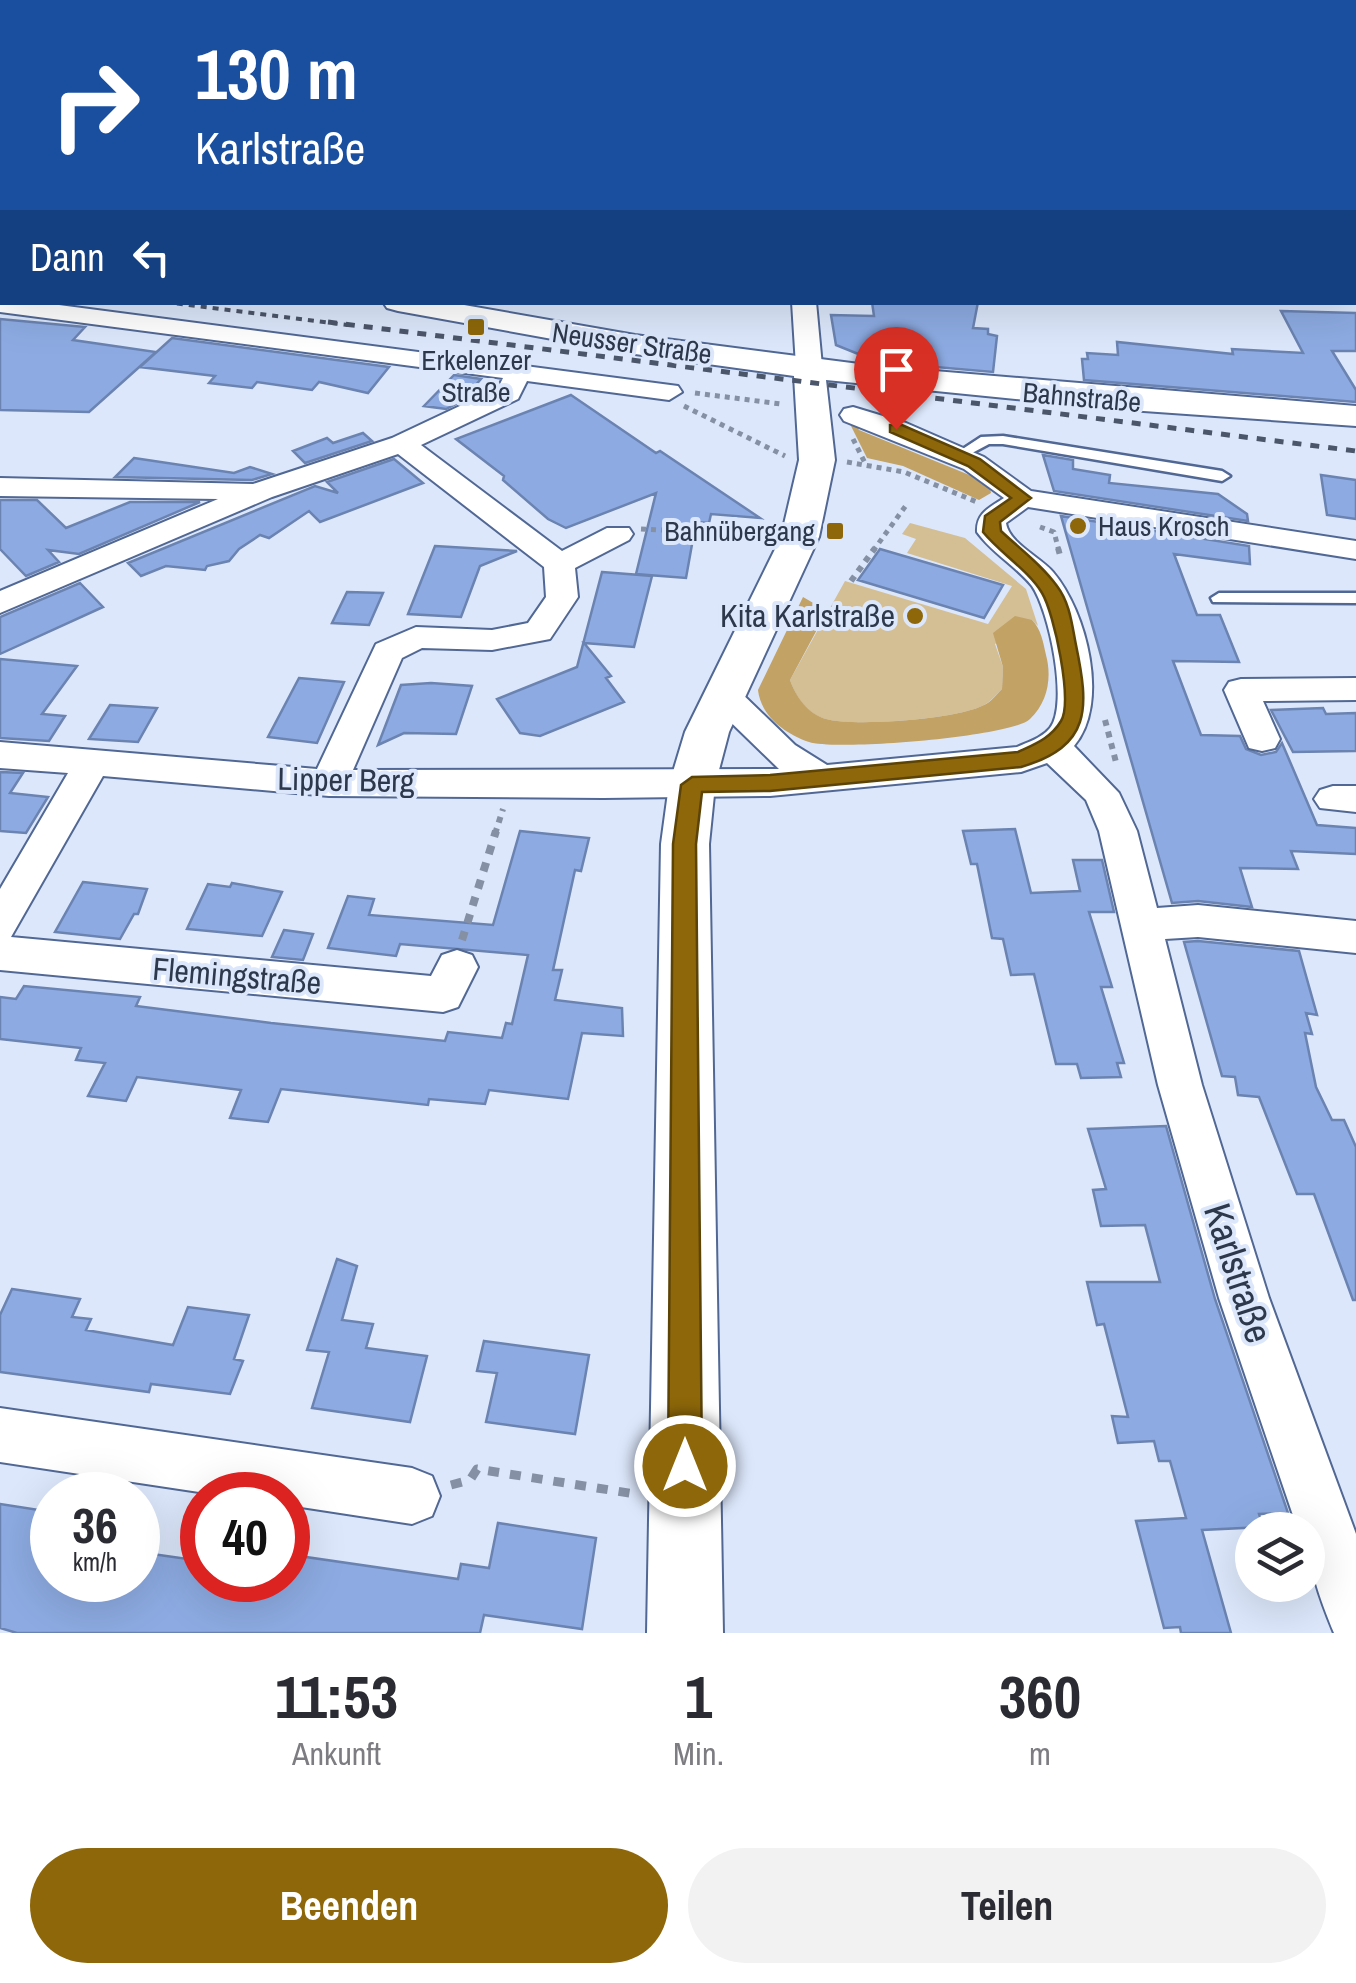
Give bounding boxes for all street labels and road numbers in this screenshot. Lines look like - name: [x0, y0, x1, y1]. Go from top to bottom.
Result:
- street label: Neusser Straße: [550, 313, 714, 373]
- street label: Bahnstraße: [1021, 373, 1143, 421]
- street label: Lipper Berg: [277, 757, 415, 802]
- street label: Flemingstraße: [151, 947, 323, 1004]
- street label: Karlstraße: [1192, 1197, 1285, 1349]

